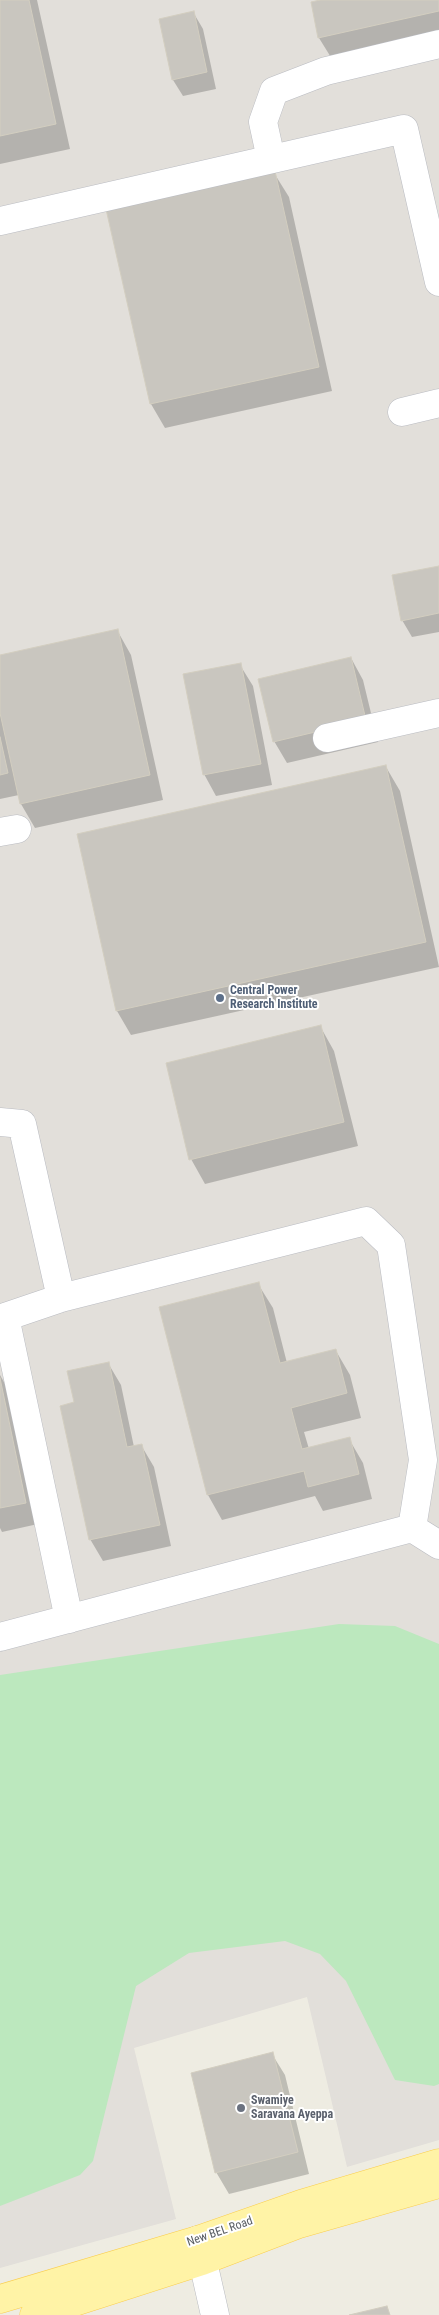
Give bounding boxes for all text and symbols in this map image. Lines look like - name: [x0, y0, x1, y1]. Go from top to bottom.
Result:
- place label: Central Power Research Institute: [230, 984, 318, 1012]
- marker: Central Power Research Institute: [214, 992, 226, 1004]
- place label: Swamiye Saravana Ayeppa: [251, 2094, 333, 2122]
- marker: Swamiye Saravana Ayeppa: [235, 2102, 247, 2114]
- street label: New BEL Road: [185, 2214, 255, 2250]

